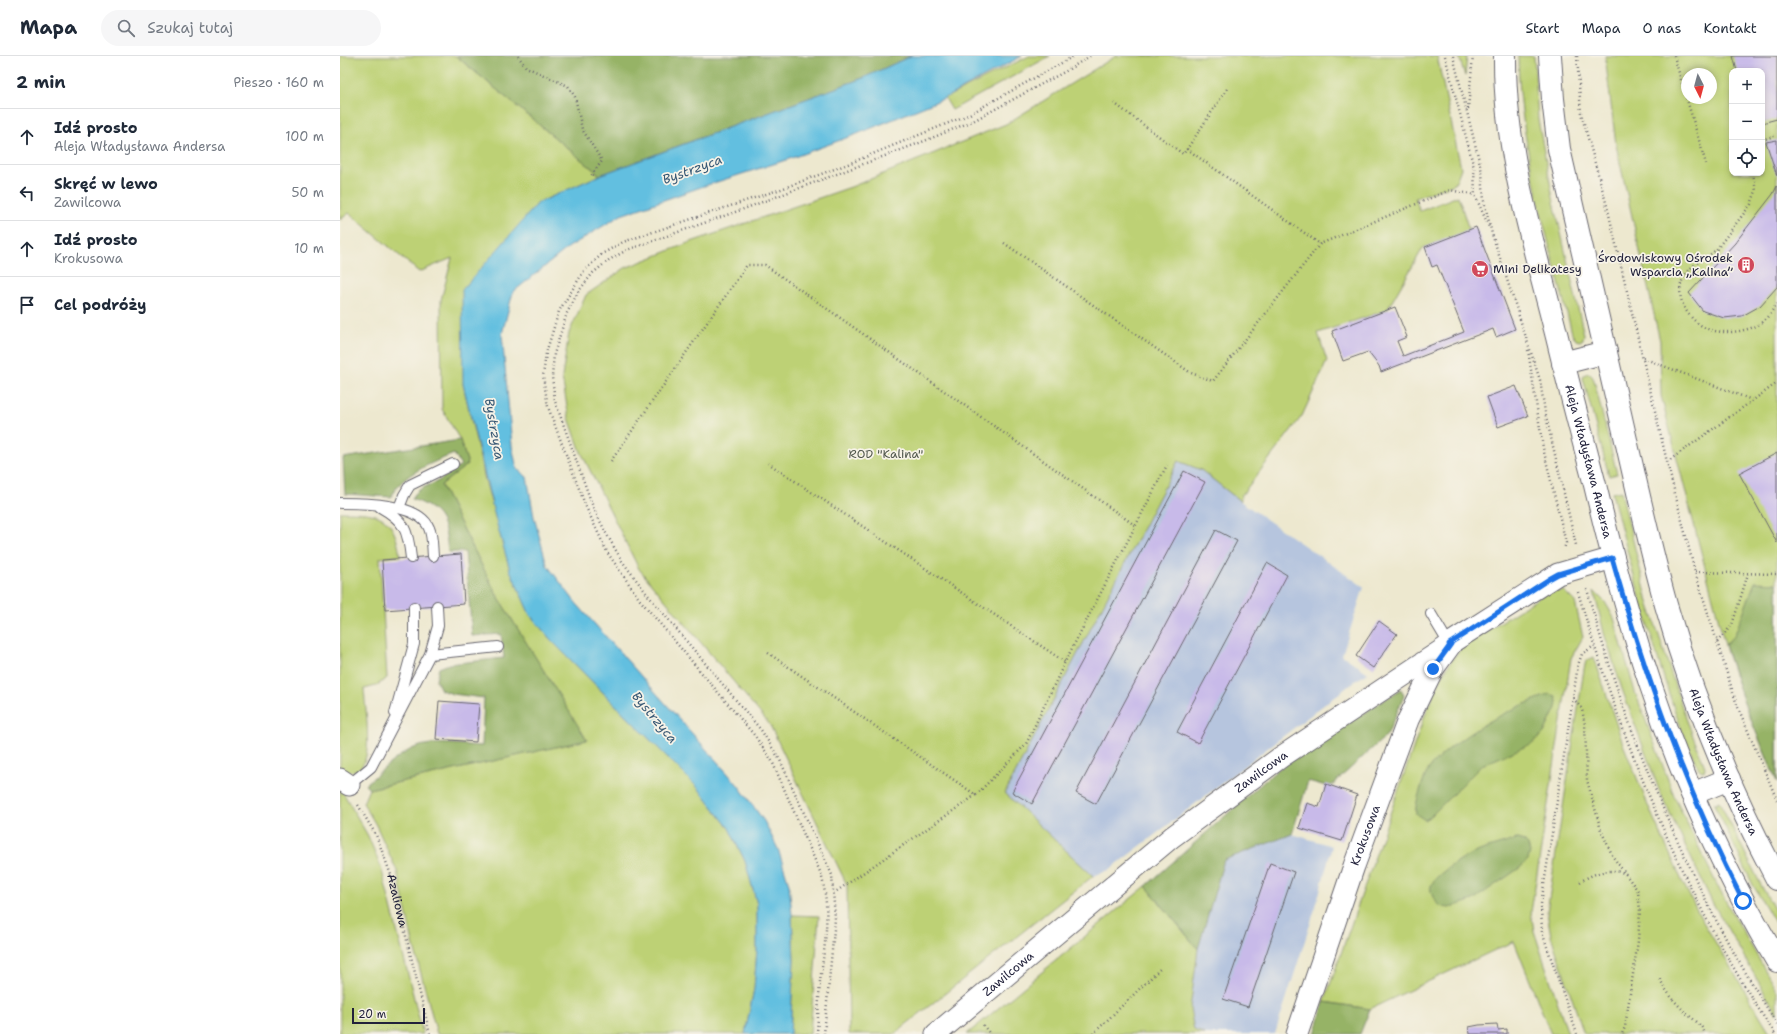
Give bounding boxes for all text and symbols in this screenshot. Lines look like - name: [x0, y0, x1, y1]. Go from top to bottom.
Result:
- search box: [101, 10, 381, 46]
- text: Mapa: [20, 15, 77, 40]
- icon: search: [115, 17, 137, 39]
- text: Szukaj tutaj: [147, 18, 233, 38]
- text: Start: [1525, 19, 1560, 37]
- text: Mapa: [1582, 19, 1620, 37]
- text: O nas: [1642, 19, 1681, 37]
- text: Kontakt: [1703, 19, 1757, 37]
- north arrow: [1681, 68, 1717, 104]
- map controls: [1729, 68, 1765, 176]
- button: +: [1729, 68, 1765, 104]
- text: 2 min: [16, 71, 66, 93]
- text: Pieszo · 160 m: [233, 74, 324, 91]
- button: −: [1729, 104, 1765, 140]
- text: Idź prosto: [54, 118, 138, 138]
- icon: ahead: [16, 126, 38, 148]
- text: 100 m: [285, 128, 324, 145]
- text: Aleja Władysława Andersa: [54, 138, 225, 155]
- button: locate: [1729, 140, 1765, 176]
- water label: Bystrzyca: [660, 151, 724, 188]
- text: Skręć w lewo: [54, 174, 158, 194]
- icon: left: [16, 182, 38, 204]
- text: 50 m: [291, 184, 324, 201]
- text: Zawilcowa: [54, 194, 121, 211]
- text: Idź prosto: [54, 230, 138, 250]
- icon: ahead: [16, 238, 38, 260]
- text: 10 m: [294, 240, 324, 257]
- text: Krokusowa: [54, 250, 123, 267]
- place label: Środowiskowy Ośrodek Wsparcia „Kalina”: [1598, 250, 1733, 280]
- building icon: Środowiskowy Ośrodek Wsparcia „Kalina”: [1736, 255, 1756, 275]
- supermarket icon: Mini Delikatesy: [1470, 259, 1490, 279]
- place label: Mini Delikatesy: [1493, 261, 1582, 277]
- icon: arrive: [16, 294, 38, 316]
- text: Cel podróży: [54, 295, 146, 315]
- street label: Aleja Władysława Andersa: [1561, 383, 1616, 541]
- water label: Bystrzyca: [481, 397, 508, 461]
- park label: ROD "Kalina": [849, 446, 923, 462]
- route end: [1424, 660, 1442, 678]
- street label: Aleja Władysława Andersa: [1685, 686, 1762, 839]
- water label: Bystrzyca: [628, 688, 681, 747]
- street label: Zawilcowa: [1231, 747, 1291, 796]
- street label: Krokusowa: [1347, 802, 1384, 868]
- street label: Azaliowa: [383, 872, 412, 929]
- route start: [1734, 892, 1752, 910]
- street label: Zawilcowa: [979, 947, 1038, 1000]
- scale bar: [352, 1006, 425, 1025]
- text: 20 m: [358, 1007, 386, 1022]

